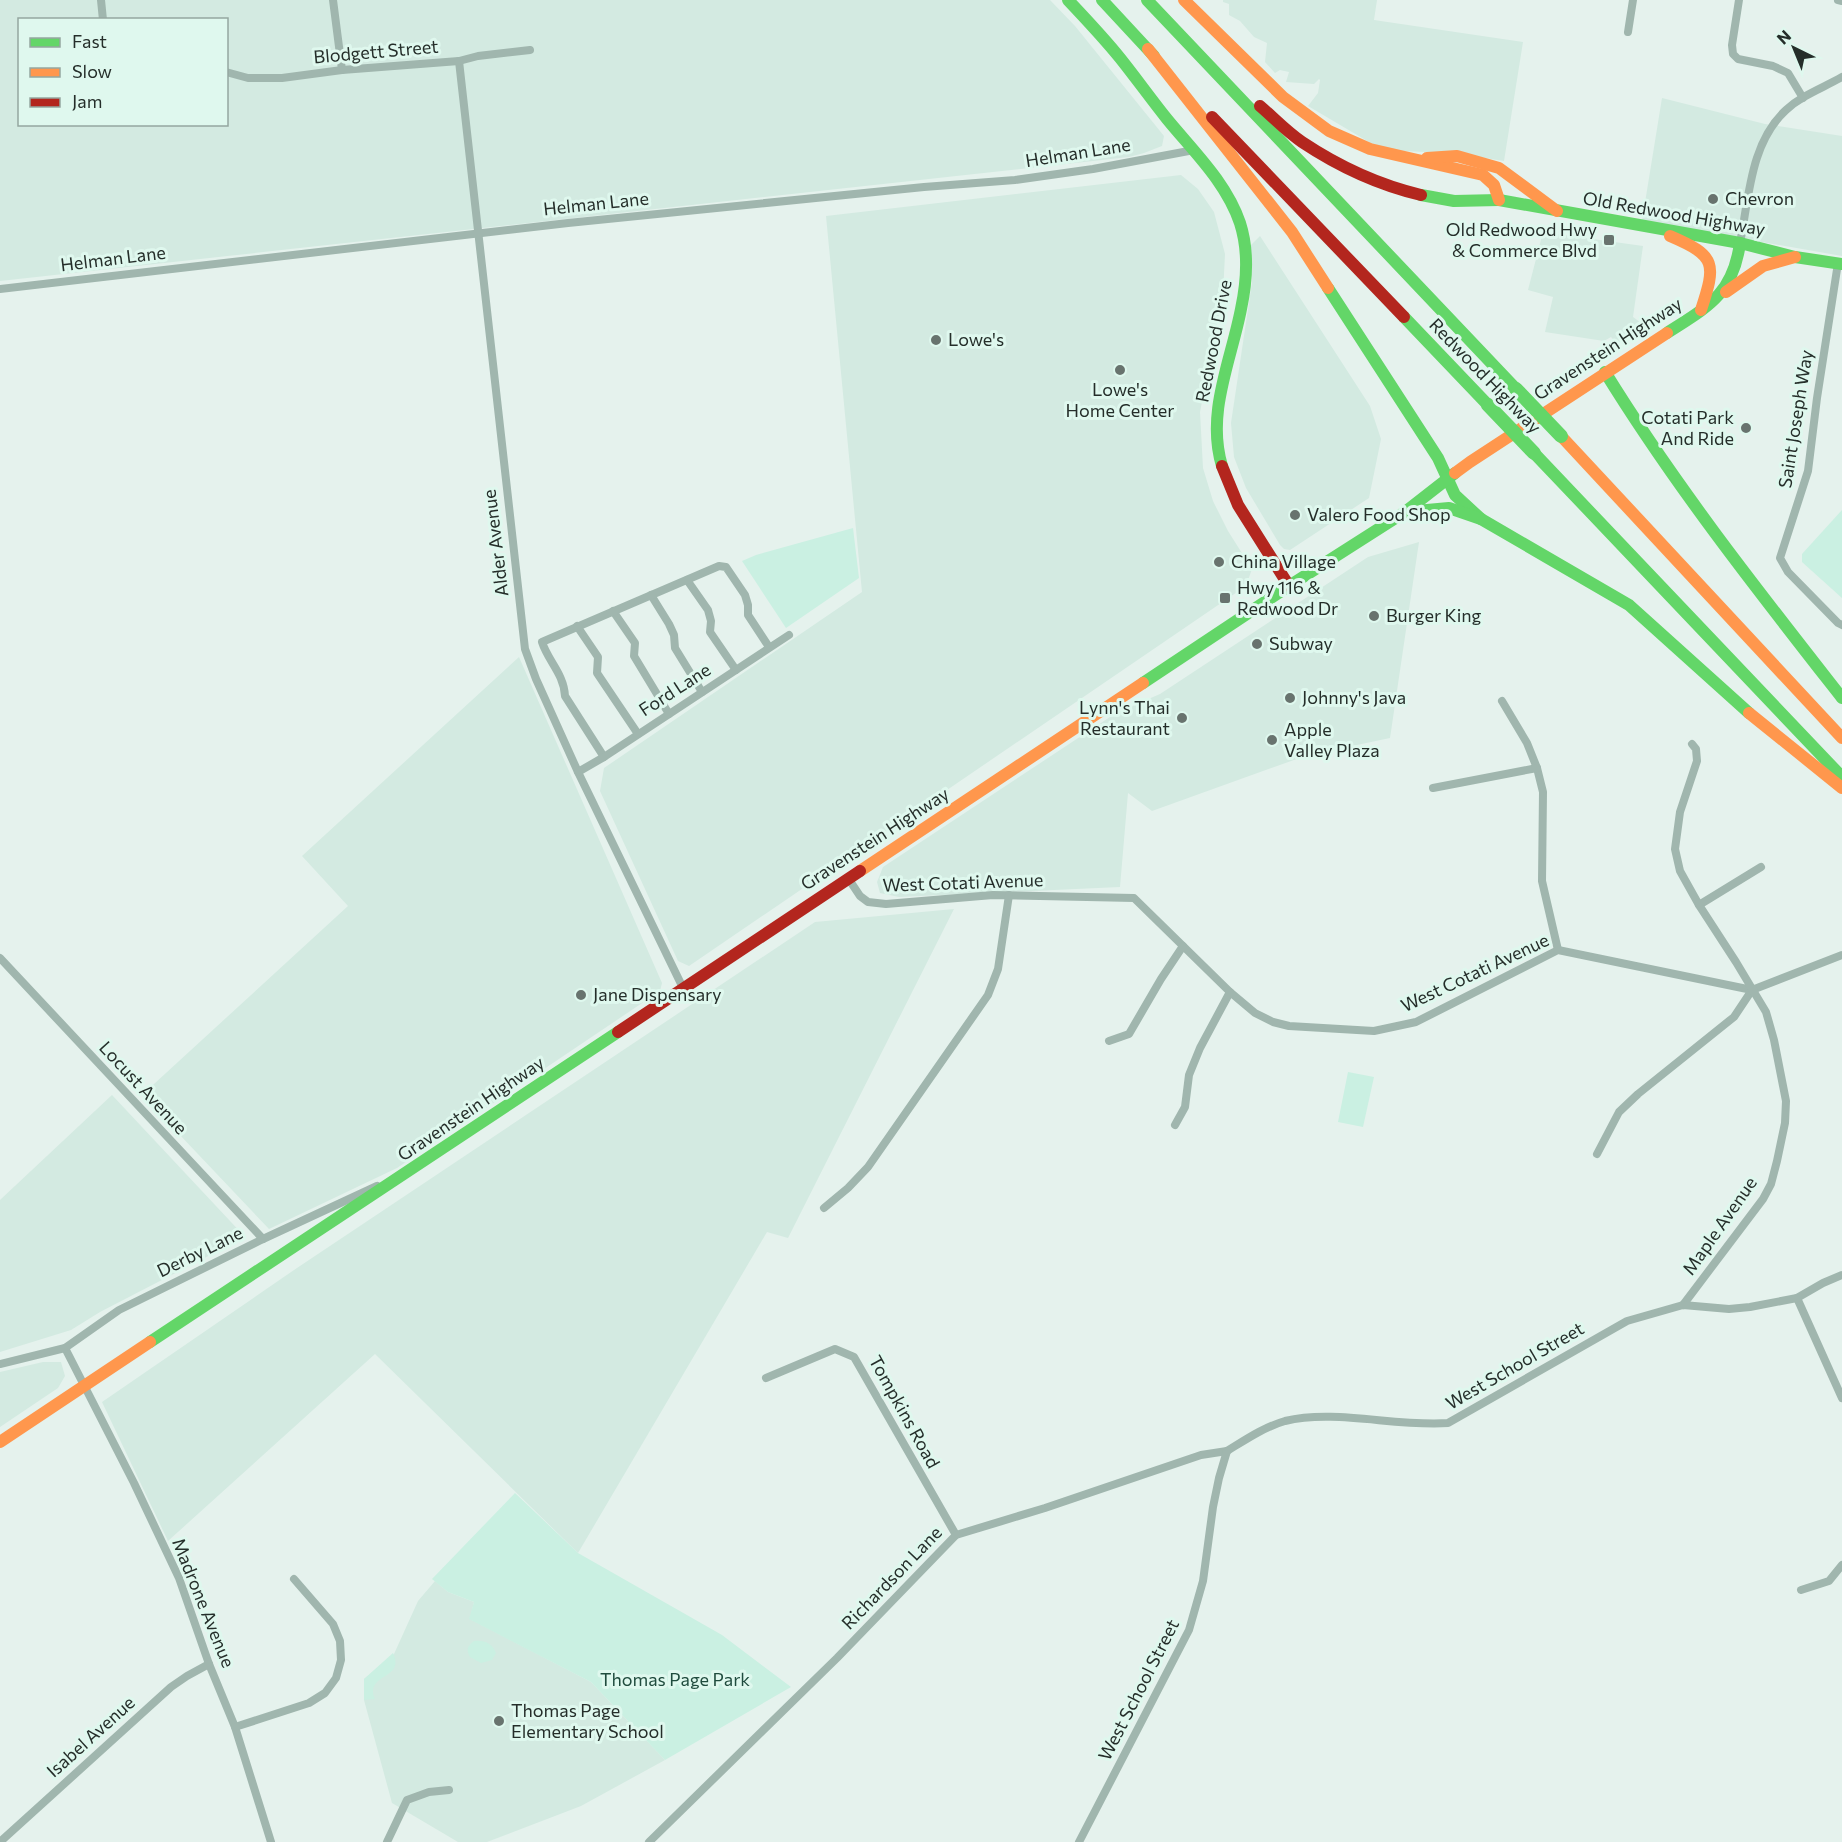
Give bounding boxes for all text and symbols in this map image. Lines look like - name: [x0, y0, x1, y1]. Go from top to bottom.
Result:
- legend: [18, 18, 228, 126]
- north arrow: [1764, 18, 1824, 78]
- text: N: [1773, 26, 1794, 48]
- text: Fast: [72, 30, 107, 52]
- street label: Blodgett Street: [313, 35, 439, 67]
- text: Slow: [72, 60, 112, 82]
- text: Jam: [72, 90, 102, 112]
- street label: Helman Lane: [1024, 133, 1132, 171]
- street label: Old Redwood Highway: [1581, 186, 1767, 240]
- street label: Helman Lane: [542, 187, 650, 219]
- place label: Chevron: [1725, 187, 1794, 209]
- marker: Chevron: [1706, 192, 1720, 206]
- place label: Old Redwood Hwy & Commerce Blvd: [1446, 218, 1597, 261]
- marker: Old Redwood Hwy & Commerce Blvd: [1602, 233, 1616, 247]
- street label: Helman Lane: [59, 241, 167, 275]
- street label: Redwood Drive: [1190, 278, 1236, 404]
- street label: Gravenstein Highway: [1529, 292, 1686, 404]
- street label: Redwood Highway: [1425, 313, 1546, 437]
- place label: Lowe's: [948, 328, 1004, 350]
- marker: Lowe's: [929, 333, 943, 347]
- street label: Saint Joseph Way: [1773, 348, 1817, 490]
- marker: Lowe's Home Center: [1113, 363, 1127, 377]
- place label: Lowe's Home Center: [1066, 378, 1174, 421]
- place label: Cotati Park And Ride: [1641, 406, 1734, 449]
- marker: Cotati Park And Ride: [1739, 421, 1753, 435]
- street label: Alder Avenue: [478, 488, 512, 598]
- place label: Valero Food Shop: [1307, 503, 1451, 525]
- marker: Valero Food Shop: [1288, 508, 1302, 522]
- place label: China Village: [1231, 550, 1336, 572]
- marker: China Village: [1212, 555, 1226, 569]
- place label: Hwy 116 & Redwood Dr: [1237, 576, 1338, 619]
- marker: Hwy 116 & Redwood Dr: [1218, 591, 1232, 605]
- place label: Burger King: [1386, 604, 1482, 626]
- marker: Burger King: [1367, 609, 1381, 623]
- place label: Subway: [1269, 632, 1333, 654]
- marker: Subway: [1250, 637, 1264, 651]
- street label: Ford Lane: [635, 658, 714, 720]
- place label: Johnny's Java: [1302, 686, 1406, 708]
- marker: Johnny's Java: [1283, 691, 1297, 705]
- place label: Lynn's Thai Restaurant: [1079, 696, 1170, 739]
- marker: Lynn's Thai Restaurant: [1175, 711, 1189, 725]
- place label: Apple Valley Plaza: [1284, 718, 1380, 761]
- marker: Apple Valley Plaza: [1265, 733, 1279, 747]
- street label: Gravenstein Highway: [796, 782, 953, 894]
- street label: West Cotati Avenue: [882, 868, 1044, 896]
- street label: West Cotati Avenue: [1397, 928, 1552, 1016]
- place label: Jane Dispensary: [593, 983, 722, 1005]
- marker: Jane Dispensary: [574, 988, 588, 1002]
- street label: Locust Avenue: [95, 1036, 192, 1138]
- street label: Gravenstein Highway: [393, 1051, 548, 1165]
- street label: Maple Avenue: [1677, 1172, 1761, 1279]
- street label: Derby Lane: [153, 1221, 246, 1281]
- street label: West School Street: [1442, 1317, 1587, 1414]
- street label: Tompkins Road: [865, 1351, 945, 1472]
- street label: Richardson Lane: [837, 1521, 946, 1633]
- street label: Madrone Avenue: [168, 1535, 240, 1671]
- street label: West School Street: [1093, 1615, 1183, 1764]
- park label: Thomas Page Park: [600, 1668, 750, 1690]
- street label: Isabel Avenue: [42, 1691, 139, 1782]
- place label: Thomas Page Elementary School: [511, 1699, 664, 1742]
- marker: Thomas Page Elementary School: [492, 1714, 506, 1728]

